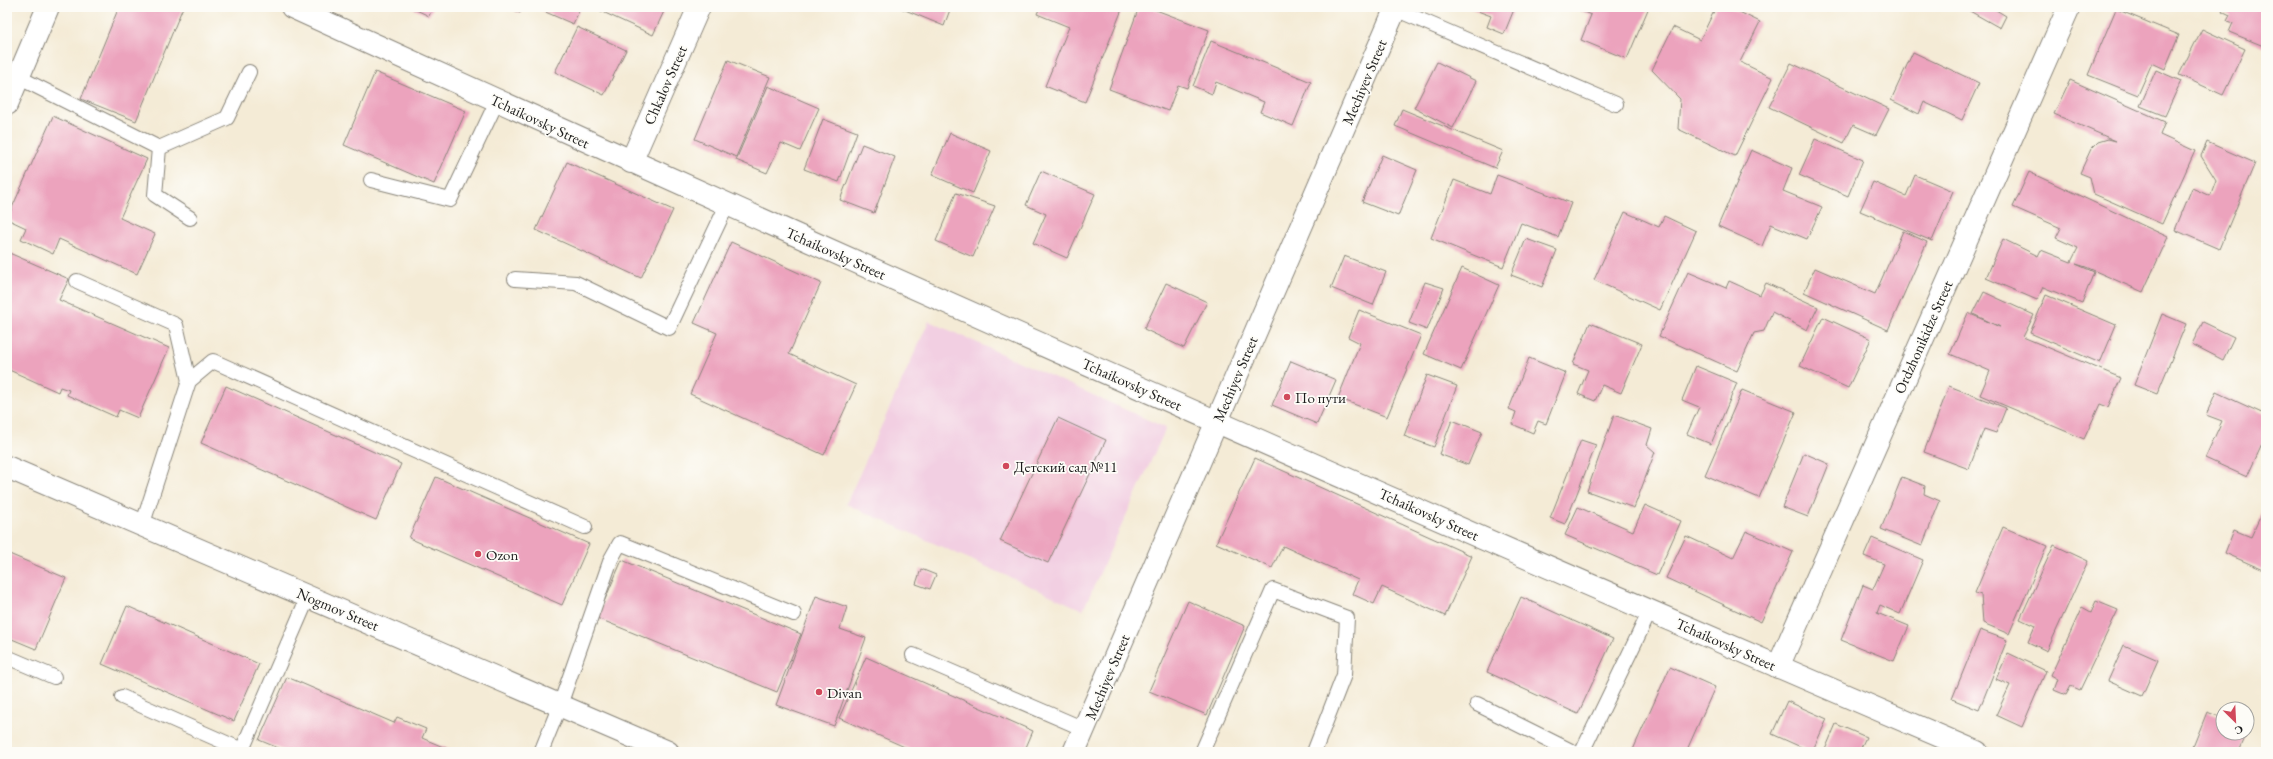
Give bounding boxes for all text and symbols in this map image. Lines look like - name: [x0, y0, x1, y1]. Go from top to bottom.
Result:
- street label: Mechiyev Street: [1337, 36, 1391, 128]
- street label: Chkalov Street: [639, 42, 691, 128]
- street label: Tchaikovsky Street: [487, 90, 593, 152]
- street label: Tchaikovsky Street: [783, 223, 889, 284]
- street label: Ordzhonikidze Street: [1889, 277, 1957, 397]
- street label: Mechiyev Street: [1208, 333, 1262, 425]
- street label: Tchaikovsky Street: [1079, 354, 1185, 415]
- place label: По пути: [1295, 388, 1346, 407]
- marker: По пути: [1282, 392, 1292, 402]
- place label: Детский сад №11: [1014, 457, 1118, 476]
- marker: Детский сад №11: [1001, 461, 1011, 471]
- street label: Tchaikovsky Street: [1376, 484, 1482, 545]
- place label: Ozon: [486, 545, 519, 564]
- marker: Ozon: [473, 549, 483, 559]
- street label: Nogmov Street: [294, 583, 382, 635]
- street label: Tchaikovsky Street: [1673, 614, 1779, 675]
- street label: Mechiyev Street: [1080, 631, 1134, 723]
- place label: Divan: [827, 683, 862, 702]
- marker: Divan: [814, 687, 824, 697]
- north arrow: [2215, 701, 2255, 741]
- text: С: [2232, 722, 2245, 738]

